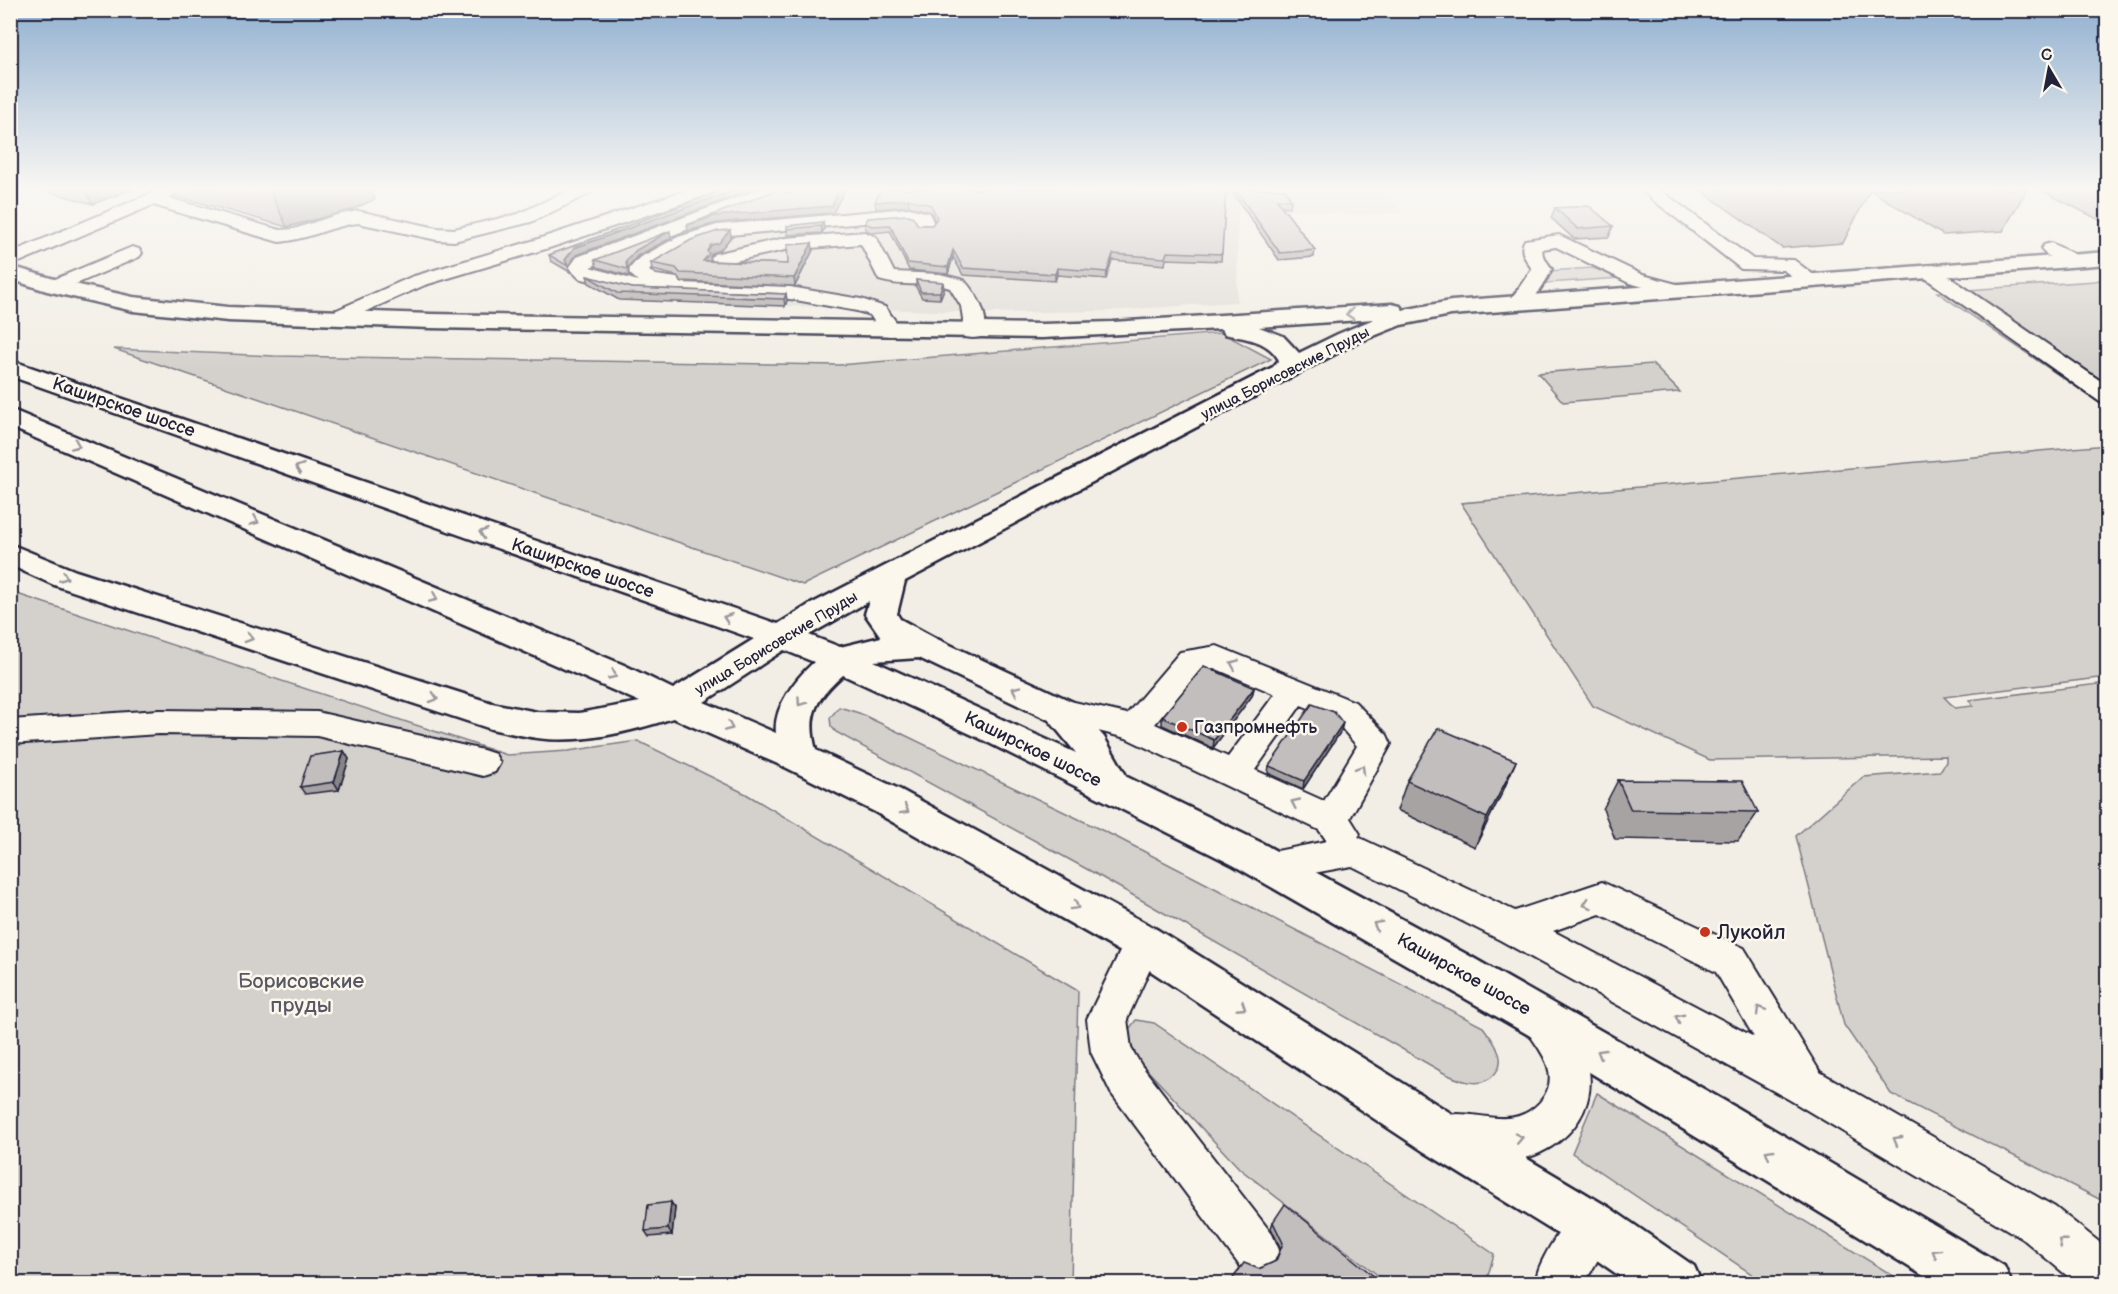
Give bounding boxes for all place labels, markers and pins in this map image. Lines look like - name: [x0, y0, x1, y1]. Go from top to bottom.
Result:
- place label: Газпромнефть: [1194, 717, 1317, 738]
- marker: Газпромнефть: [1175, 720, 1189, 734]
- place label: Лукойл: [1716, 920, 1786, 945]
- marker: Лукойл: [1698, 925, 1712, 939]

